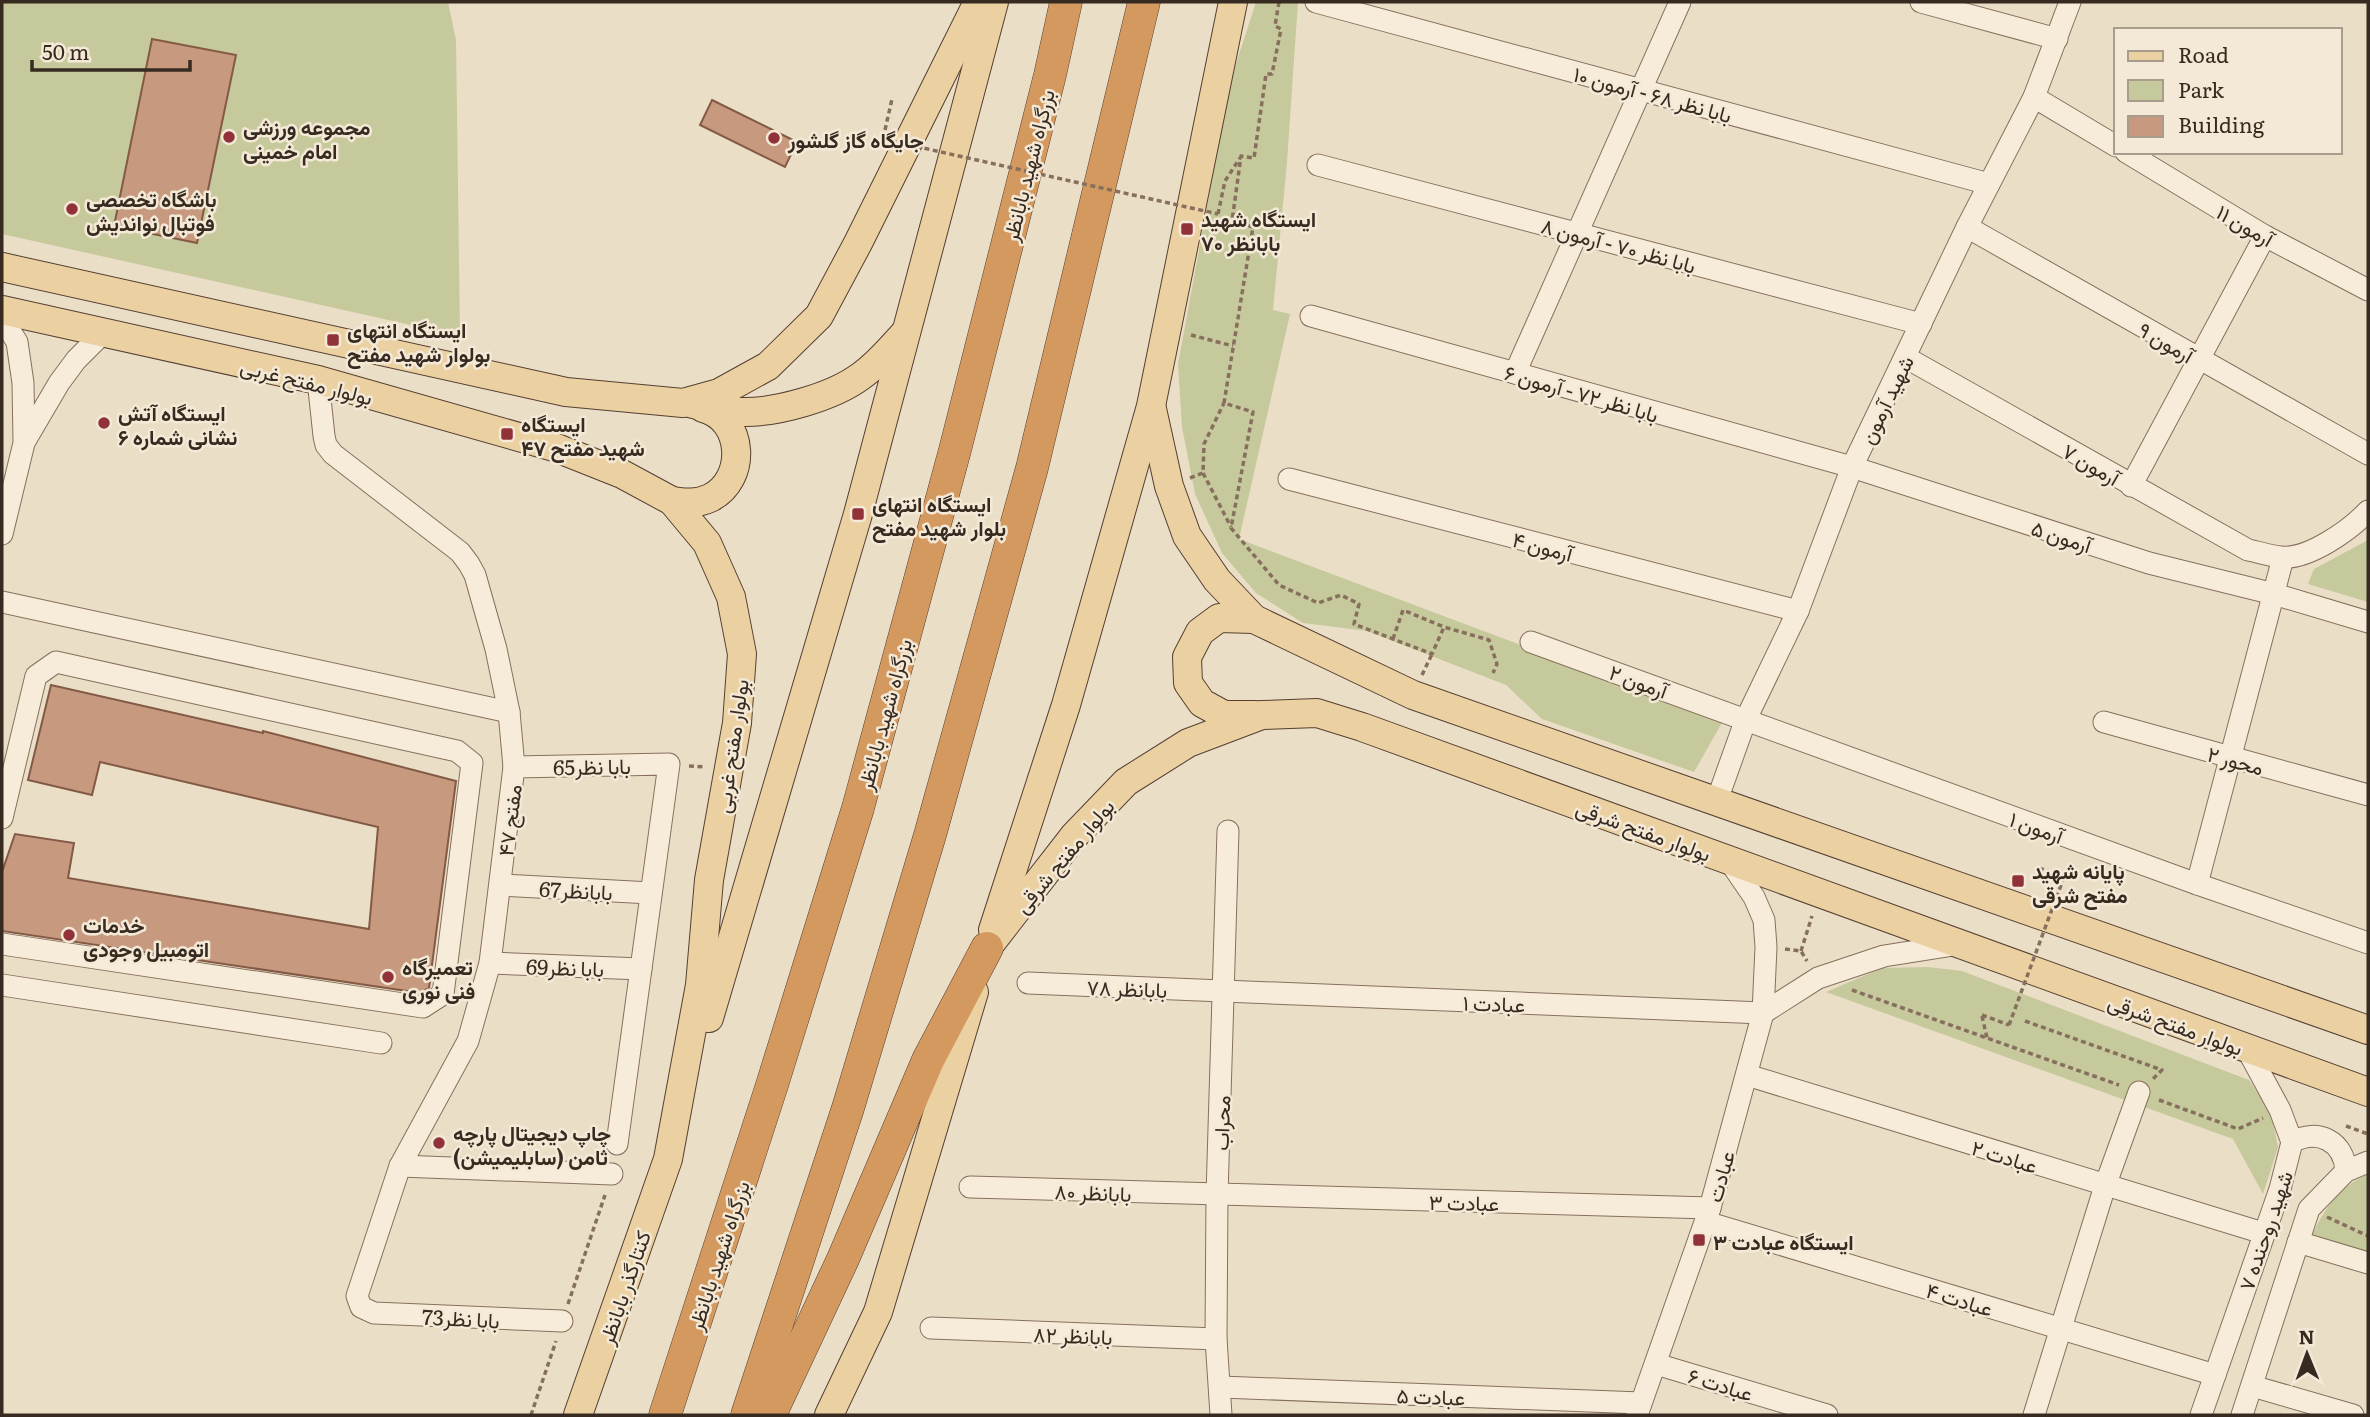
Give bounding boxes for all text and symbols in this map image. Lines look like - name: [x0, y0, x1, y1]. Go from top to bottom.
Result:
- scale bar: [32, 28, 189, 72]
- legend: [2114, 28, 2342, 154]
- text: 50 m: [42, 35, 89, 66]
- text: Road: [2178, 38, 2229, 69]
- street label: بابا نظر ۶۸ - آرمون ۱۰: [1570, 57, 1736, 129]
- text: Park: [2178, 73, 2224, 104]
- street label: بزرگراه شهید بابانظر: [993, 86, 1061, 245]
- text: Building: [2178, 108, 2265, 139]
- place label: مجموعه ورزشی امام خمینی: [243, 110, 370, 166]
- place label: جایگاه گاز گلشور: [787, 123, 924, 154]
- marker: مجموعه ورزشی امام خمینی: [221, 129, 237, 145]
- marker: جایگاه گاز گلشور: [766, 130, 782, 146]
- place label: باشگاه تخصصی فوتبال نواندیش: [86, 182, 217, 237]
- street label: آرمون ۱۱: [2212, 195, 2282, 254]
- marker: باشگاه تخصصی فوتبال نواندیش: [64, 201, 80, 217]
- place label: ایستگاه شهید بابانظر ۷۰: [1201, 202, 1316, 257]
- street label: بابا نظر ۷۰ - آرمون ۸: [1538, 208, 1700, 280]
- marker: ایستگاه شهید بابانظر ۷۰: [1179, 221, 1195, 237]
- place label: ایستگاه انتهای بولوار شهید مفتح: [347, 313, 490, 369]
- street label: آرمون ۹: [2133, 313, 2202, 370]
- marker: ایستگاه انتهای بولوار شهید مفتح: [325, 332, 341, 348]
- street label: بولوار مفتح غربی: [237, 349, 376, 412]
- street label: شهید آرمون: [1850, 349, 1920, 449]
- street label: بابا نظر ۷۲ - آرمون ۶: [1501, 355, 1663, 429]
- place label: ایستگاه آتش نشانی شماره ۶: [118, 396, 238, 451]
- place label: ایستگاه شهید مفتح ۴۷: [521, 407, 645, 463]
- marker: ایستگاه آتش نشانی شماره ۶: [96, 415, 112, 431]
- marker: ایستگاه شهید مفتح ۴۷: [499, 426, 515, 442]
- street label: آرمون ۷: [2058, 434, 2128, 493]
- place label: ایستگاه انتهای بلوار شهید مفتح: [872, 487, 1006, 543]
- marker: ایستگاه انتهای بلوار شهید مفتح: [850, 506, 866, 522]
- street label: آرمون ۵: [2028, 511, 2098, 560]
- street label: آرمون ۴: [1509, 522, 1579, 568]
- street label: بزرگراه شهید بابانظر: [848, 635, 918, 794]
- street label: آرمون ۲: [1605, 655, 1675, 706]
- street label: بولوار مفتح غربی: [705, 677, 756, 815]
- street label: محور ۲: [2204, 737, 2268, 781]
- street label: بابا نظر65: [553, 749, 631, 781]
- street label: مفتح ۴۷: [488, 782, 529, 858]
- street label: بولوار مفتح شرقی: [1572, 790, 1716, 869]
- street label: بولوار مفتح شرقی: [1006, 791, 1121, 920]
- street label: آرمون ۱: [2006, 802, 2070, 851]
- place label: پایانه شهید مفتح شرقی: [2032, 854, 2128, 910]
- street label: بابانظر67: [538, 872, 614, 906]
- marker: پایانه شهید مفتح شرقی: [2010, 873, 2026, 889]
- place label: خدمات اتومبیل وجودی: [83, 908, 209, 963]
- marker: خدمات اتومبیل وجودی: [61, 927, 77, 943]
- street label: بابا نظر69: [525, 949, 605, 983]
- place label: تعمیرگاه فنی نوری: [402, 950, 475, 1005]
- marker: تعمیرگاه فنی نوری: [380, 969, 396, 985]
- street label: بابانظر ۷۸: [1086, 970, 1168, 1004]
- street label: بولوار مفتح شرقی: [2104, 984, 2248, 1063]
- street label: عبادت ۱: [1462, 985, 1526, 1019]
- street label: محراب: [1204, 1095, 1236, 1151]
- place label: چاپ دیجیتال پارچه ثامن (سابلیمیشن): [453, 1116, 611, 1171]
- street label: عبادت ۲: [1968, 1130, 2042, 1180]
- marker: چاپ دیجیتال پارچه ثامن (سابلیمیشن): [431, 1135, 447, 1151]
- street label: عبادت: [1697, 1147, 1741, 1205]
- street label: شهید روحنده ۷: [2229, 1166, 2299, 1294]
- street label: بابانظر ۸۰: [1054, 1174, 1132, 1208]
- street label: بزرگراه شهید بابانظر: [678, 1176, 756, 1335]
- street label: عبادت ۳: [1429, 1185, 1499, 1217]
- place label: ایستگاه عبادت ۳: [1713, 1225, 1854, 1256]
- street label: کنتارگذر بابانظر: [589, 1226, 657, 1349]
- marker: ایستگاه عبادت ۳: [1691, 1232, 1707, 1248]
- street label: عبادت ۴: [1923, 1273, 1997, 1323]
- street label: بابا نظر73: [421, 1299, 501, 1335]
- street label: بابانظر ۸۲: [1033, 1317, 1113, 1351]
- north arrow: [2272, 1319, 2342, 1389]
- text: N: [2298, 1322, 2315, 1350]
- street label: عبادت ۶: [1685, 1358, 1757, 1408]
- street label: عبادت ۵: [1396, 1378, 1466, 1412]

